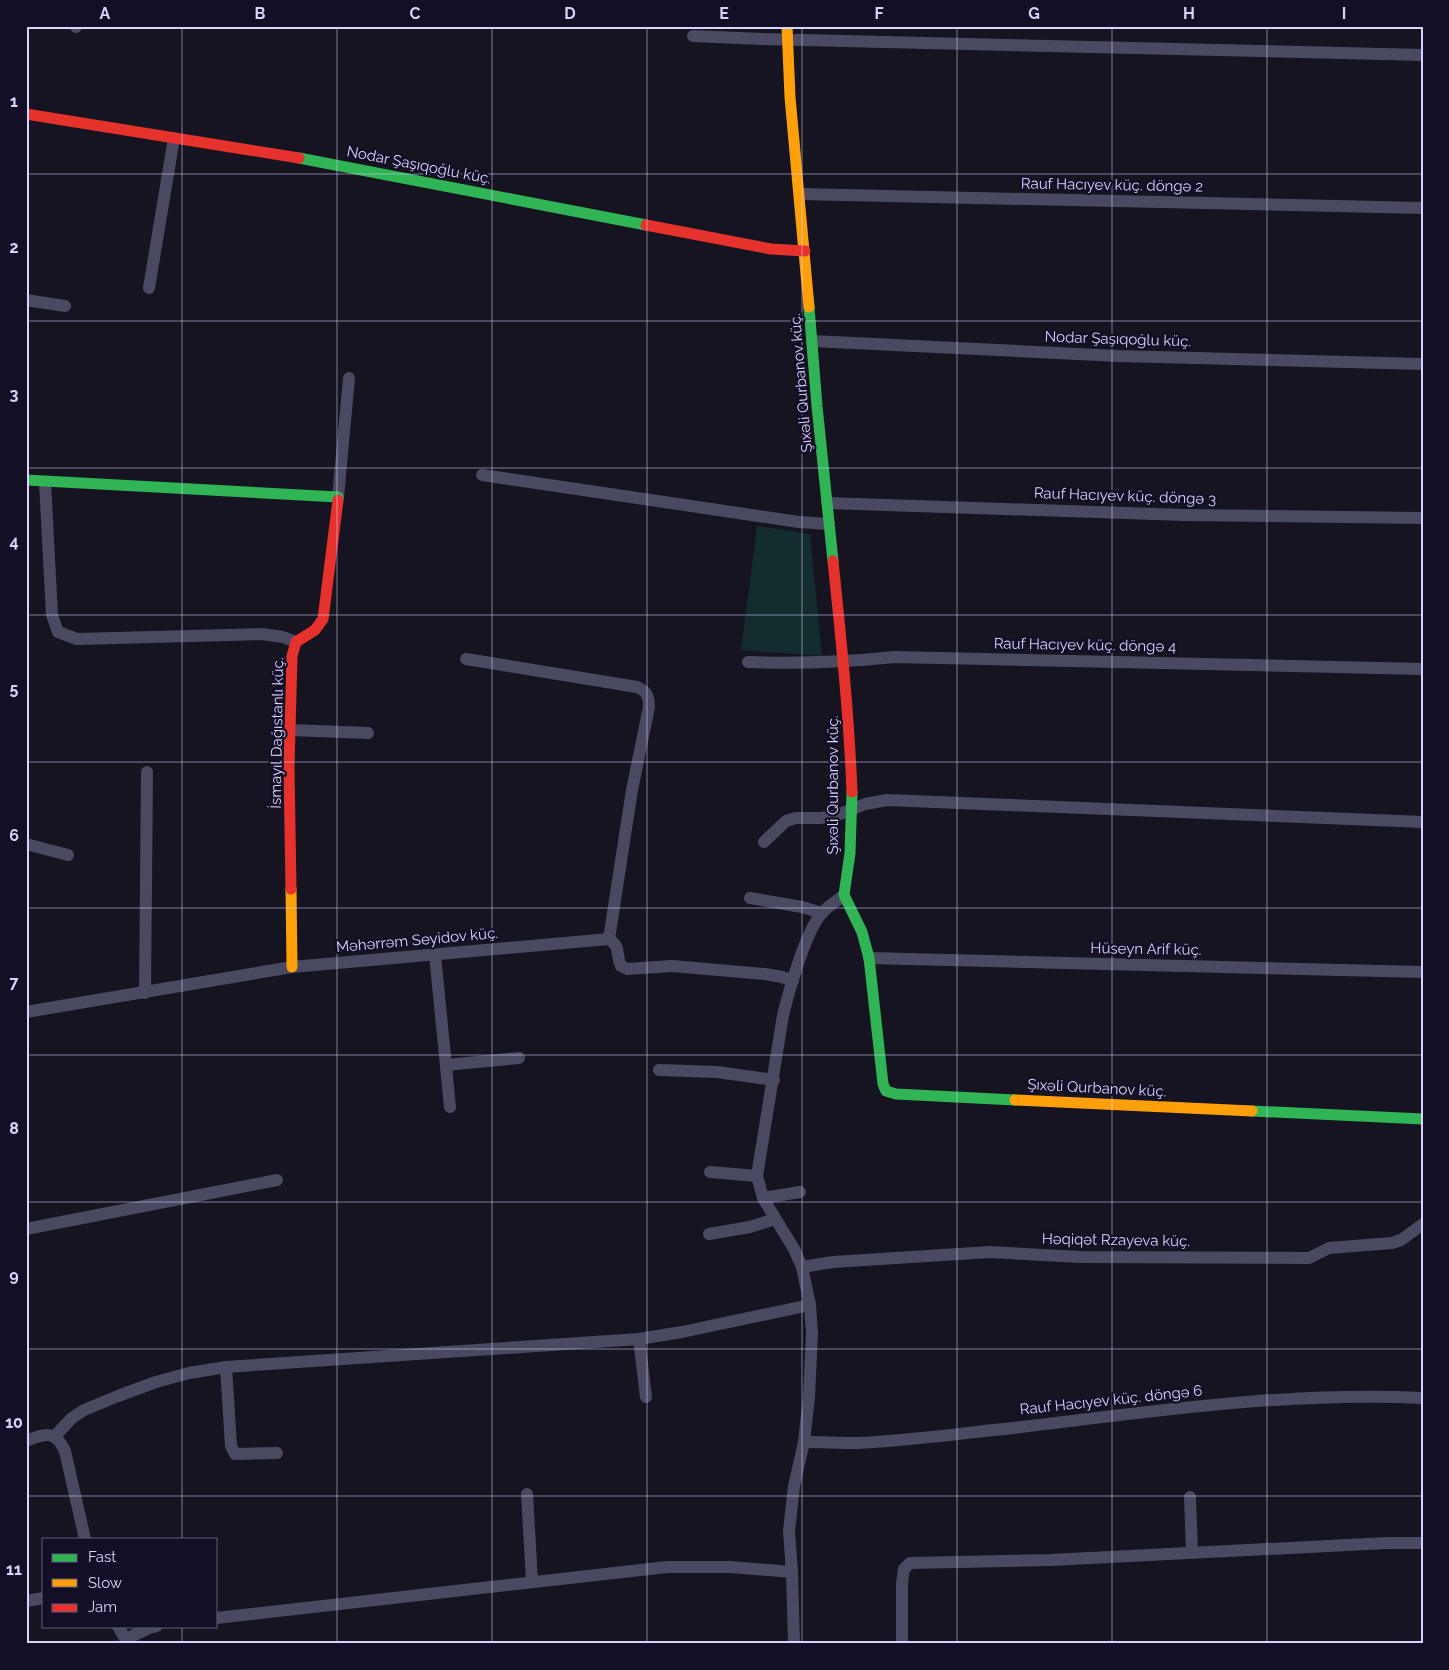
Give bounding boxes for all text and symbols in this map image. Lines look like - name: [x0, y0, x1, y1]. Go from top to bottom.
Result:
- text: A: [100, 4, 111, 23]
- text: B: [255, 4, 266, 23]
- text: C: [410, 4, 421, 23]
- text: D: [564, 4, 576, 23]
- text: E: [719, 4, 729, 23]
- text: F: [874, 4, 884, 23]
- text: G: [1028, 4, 1040, 23]
- text: H: [1183, 4, 1195, 23]
- text: I: [1342, 4, 1346, 23]
- text: 1: [10, 92, 18, 111]
- street label: Nodar Şaşıqoğlu küç.: [345, 142, 493, 188]
- street label: Rauf Hacıyev küç. döngə 2: [1021, 174, 1203, 196]
- text: 2: [9, 238, 19, 257]
- street label: Şıxəli Qurbanov küç.: [786, 313, 816, 453]
- street label: Nodar Şaşıqoğlu küç.: [1044, 327, 1192, 351]
- text: 3: [10, 385, 19, 404]
- street label: Rauf Hacıyev küç. döngə 3: [1034, 484, 1216, 508]
- text: 4: [9, 532, 19, 551]
- street label: Rauf Hacıyev küç. döngə 4: [994, 634, 1176, 656]
- street label: İsmayıl Dağıstanlı küç.: [266, 657, 287, 809]
- text: 5: [10, 679, 19, 698]
- street label: Şıxəli Qurbanov küç.: [824, 715, 842, 855]
- text: 6: [9, 826, 19, 845]
- street label: Məhərrəm Seyidov küç.: [335, 924, 499, 956]
- street label: Hüseyn Arif küç.: [1090, 939, 1202, 959]
- text: 7: [10, 973, 19, 992]
- street label: Şıxəli Qurbanov küç.: [1027, 1075, 1167, 1101]
- text: 8: [9, 1119, 19, 1138]
- street label: Həqiqət Rzayeva küç.: [1042, 1230, 1190, 1250]
- text: 9: [9, 1266, 19, 1285]
- street label: Rauf Hacıyev küç. döngə 6: [1019, 1381, 1203, 1419]
- text: 10: [5, 1413, 23, 1432]
- legend: [42, 1538, 218, 1628]
- text: Fast: [88, 1548, 116, 1566]
- text: 11: [6, 1560, 22, 1579]
- text: Slow: [88, 1574, 122, 1592]
- text: Jam: [88, 1598, 117, 1616]

